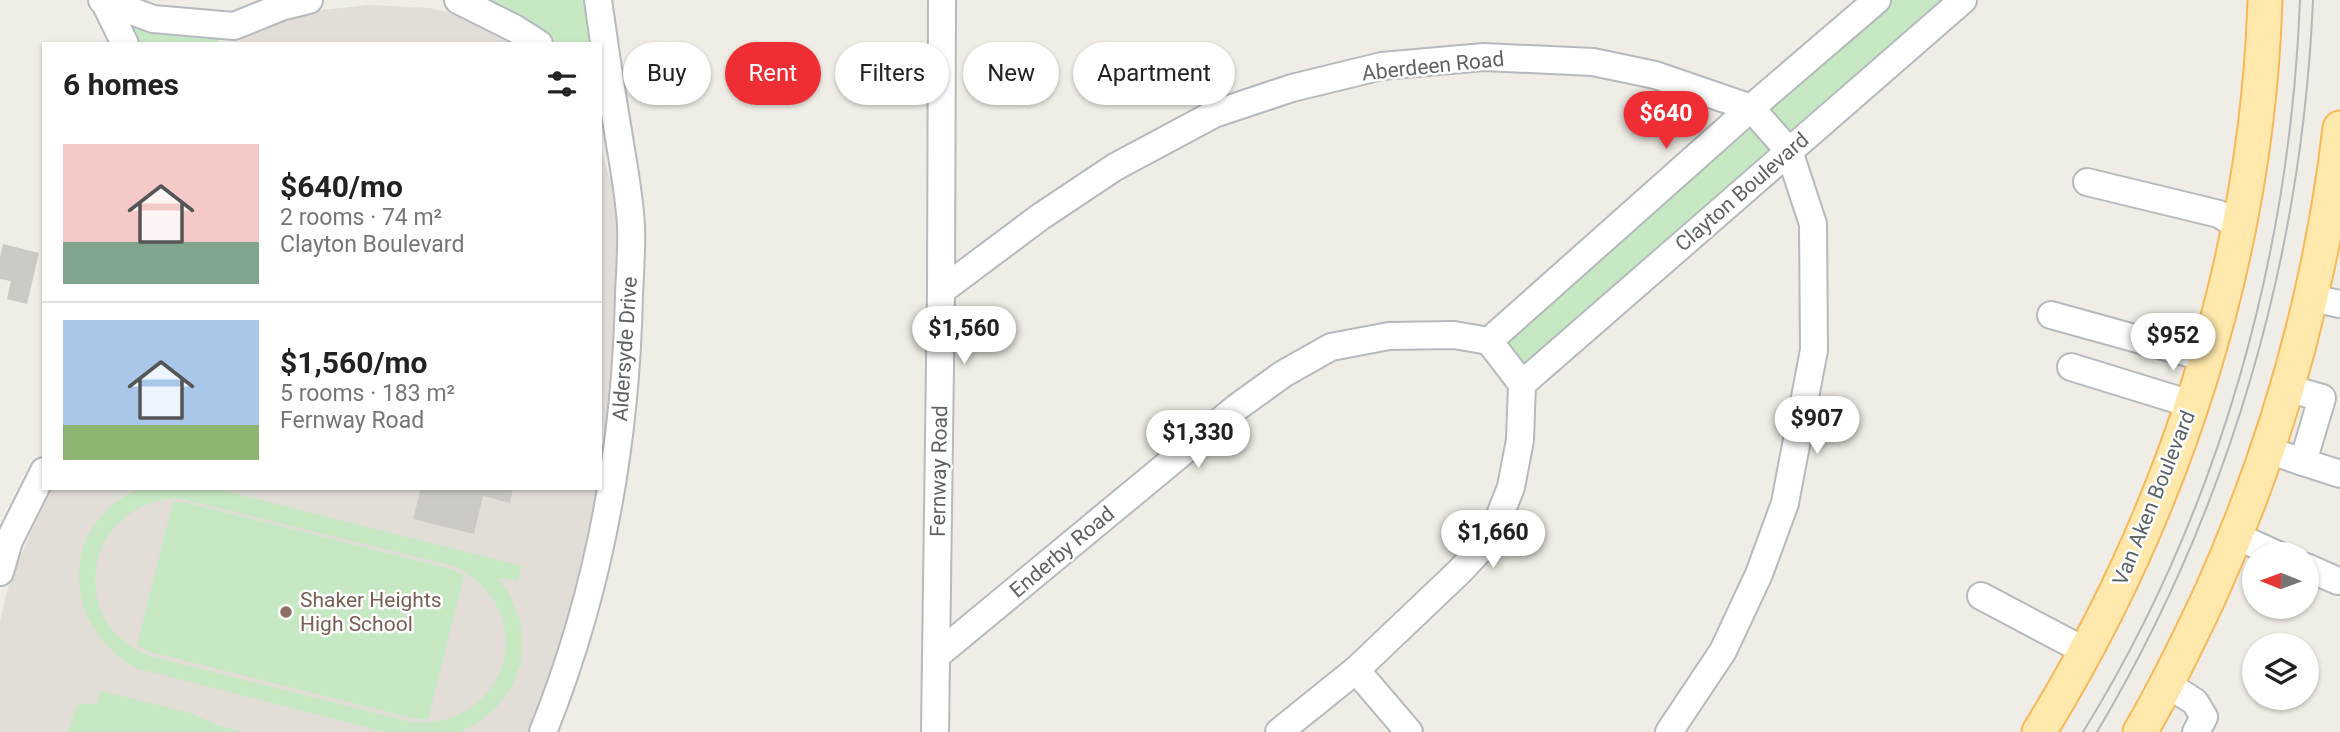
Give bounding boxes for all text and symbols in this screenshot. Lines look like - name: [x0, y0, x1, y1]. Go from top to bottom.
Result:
- chip: Buy: [623, 42, 711, 105]
- chip: Rent: [725, 42, 821, 105]
- chip: Filters: [835, 42, 949, 105]
- chip: New: [963, 42, 1059, 105]
- chip: Apartment: [1073, 42, 1235, 105]
- street label: Aberdeen Road: [1361, 47, 1505, 85]
- icon: filters: [543, 65, 581, 103]
- text: 6 homes: [63, 67, 179, 102]
- pin: $640: [1625, 92, 1707, 151]
- text: $640: [1640, 100, 1692, 127]
- street label: Clayton Boulevard: [1671, 128, 1813, 256]
- text: $640/mo: [280, 169, 403, 204]
- icon: home: [119, 172, 203, 256]
- text: 2 rooms · 74 m²: [280, 204, 442, 231]
- text: Clayton Boulevard: [280, 231, 464, 258]
- street label: Aldersyde Drive: [608, 276, 642, 422]
- pin: $1,560: [907, 306, 1021, 366]
- pin: $952: [2132, 314, 2214, 373]
- text: $1,560: [928, 315, 1000, 342]
- text: $952: [2147, 322, 2199, 349]
- text: $1,560/mo: [280, 345, 428, 380]
- icon: home: [119, 348, 203, 432]
- text: 5 rooms · 183 m²: [280, 380, 455, 407]
- pin: $907: [1776, 396, 1858, 456]
- street label: Fernway Road: [926, 405, 952, 537]
- text: $907: [1791, 405, 1843, 432]
- text: Fernway Road: [280, 407, 424, 434]
- street label: Van Aken Boulevard: [2108, 407, 2200, 589]
- pin: $1,330: [1141, 410, 1255, 470]
- text: $1,330: [1162, 419, 1234, 446]
- street label: Enderby Road: [1005, 501, 1119, 603]
- pin: $1,660: [1436, 510, 1550, 570]
- text: $1,660: [1457, 519, 1529, 546]
- north arrow: [2242, 542, 2319, 620]
- map controls: [2242, 542, 2319, 710]
- place label: Shaker Heights High School: [300, 588, 442, 636]
- marker: Shaker Heights High School: [278, 604, 294, 620]
- button: layers: [2242, 633, 2319, 710]

